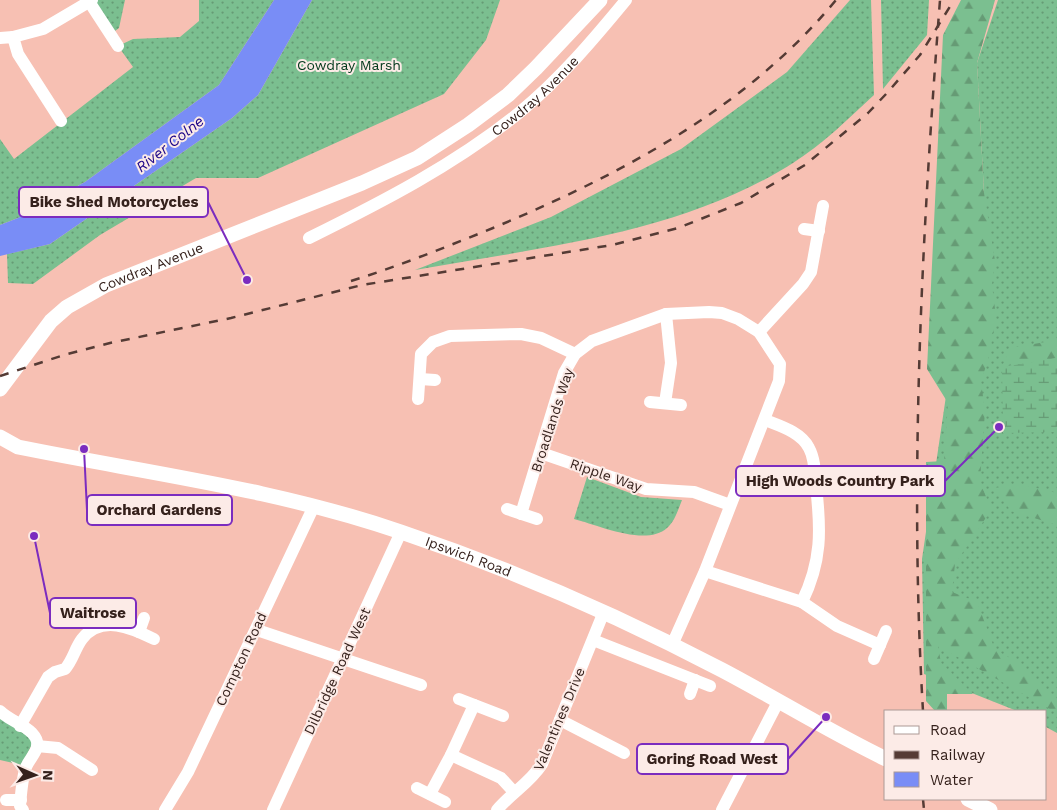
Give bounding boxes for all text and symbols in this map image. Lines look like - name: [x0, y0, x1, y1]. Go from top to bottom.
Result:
- street label: Cowdray Avenue: [488, 53, 582, 139]
- park label: Cowdray Marsh: [297, 57, 401, 73]
- water label: River Colne: [132, 112, 208, 176]
- callout: Bike Shed Motorcycles: [19, 187, 208, 217]
- text: Bike Shed Motorcycles: [29, 193, 199, 211]
- street label: Cowdray Avenue: [95, 239, 205, 296]
- street label: Broadlands Way: [528, 365, 577, 474]
- street label: Ripple Way: [568, 455, 645, 495]
- callout: High Woods Country Park: [736, 466, 945, 496]
- text: High Woods Country Park: [746, 472, 935, 490]
- callout: Orchard Gardens: [87, 495, 232, 525]
- text: Orchard Gardens: [96, 501, 222, 519]
- street label: Ipswich Road: [423, 533, 514, 580]
- callout: Waitrose: [50, 598, 136, 628]
- text: Waitrose: [60, 604, 126, 622]
- street label: Dilbridge Road West: [301, 605, 374, 737]
- street label: Compton Road: [212, 609, 270, 709]
- street label: Valentines Drive: [530, 665, 588, 773]
- legend: [884, 710, 1047, 800]
- text: Road: [930, 721, 967, 739]
- callout: Goring Road West: [637, 744, 788, 774]
- text: Railway: [930, 746, 985, 764]
- north arrow: [10, 750, 60, 800]
- text: Goring Road West: [646, 750, 778, 768]
- text: N: [40, 770, 56, 781]
- text: Water: [930, 771, 973, 789]

